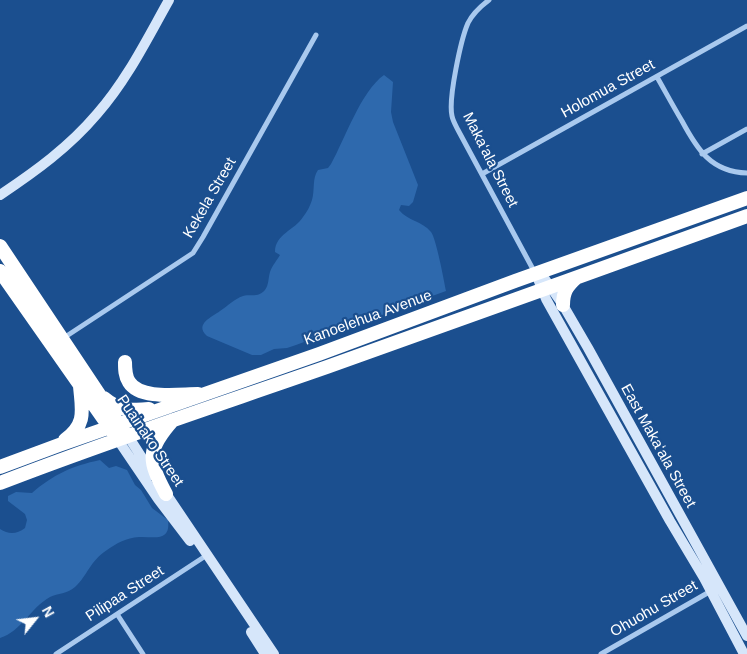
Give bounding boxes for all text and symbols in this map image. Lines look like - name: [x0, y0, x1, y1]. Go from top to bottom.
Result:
- street label: Holomua Street: [558, 56, 658, 122]
- street label: Maka‘ala Street: [458, 109, 522, 211]
- street label: Kekela Street: [180, 155, 240, 241]
- street label: Kanoelehua Avenue: [302, 286, 434, 350]
- street label: East Makaʻala Street: [617, 381, 699, 511]
- street label: Puainako Street: [113, 392, 187, 490]
- street label: Pilipaa Street: [83, 562, 167, 626]
- street label: Ohuohu Street: [607, 577, 701, 641]
- north arrow: [10, 594, 60, 644]
- text: N: [39, 603, 58, 620]

